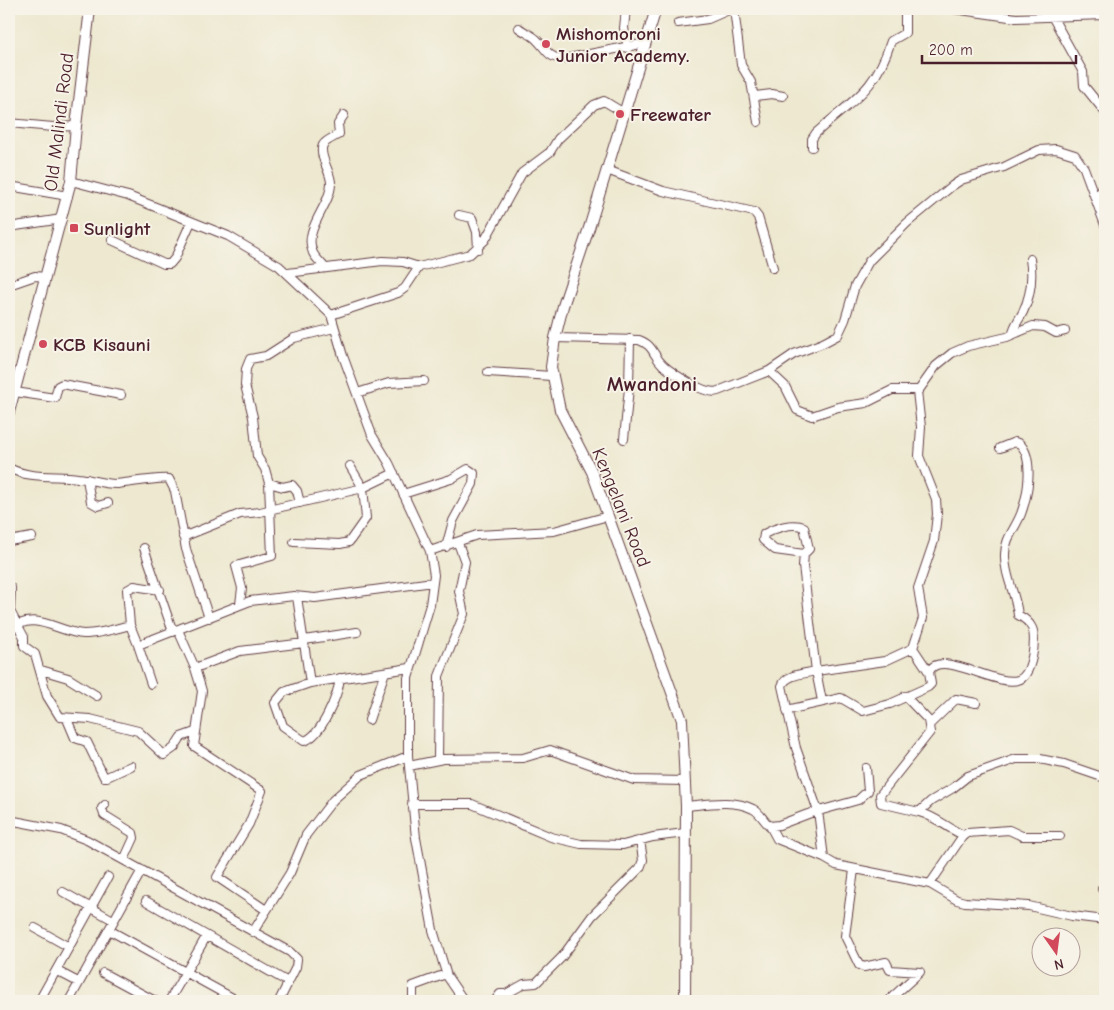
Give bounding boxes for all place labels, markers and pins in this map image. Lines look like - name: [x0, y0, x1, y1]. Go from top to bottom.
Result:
- place label: Mishomoroni Junior Academy.: [556, 23, 690, 67]
- marker: Mishomoroni Junior Academy.: [540, 38, 552, 50]
- place label: Freewater: [630, 104, 711, 126]
- marker: Freewater: [614, 108, 626, 120]
- place label: Sunlight: [84, 218, 151, 240]
- marker: Sunlight: [68, 222, 80, 234]
- place label: KCB Kisauni: [53, 334, 151, 356]
- marker: KCB Kisauni: [37, 338, 49, 350]

